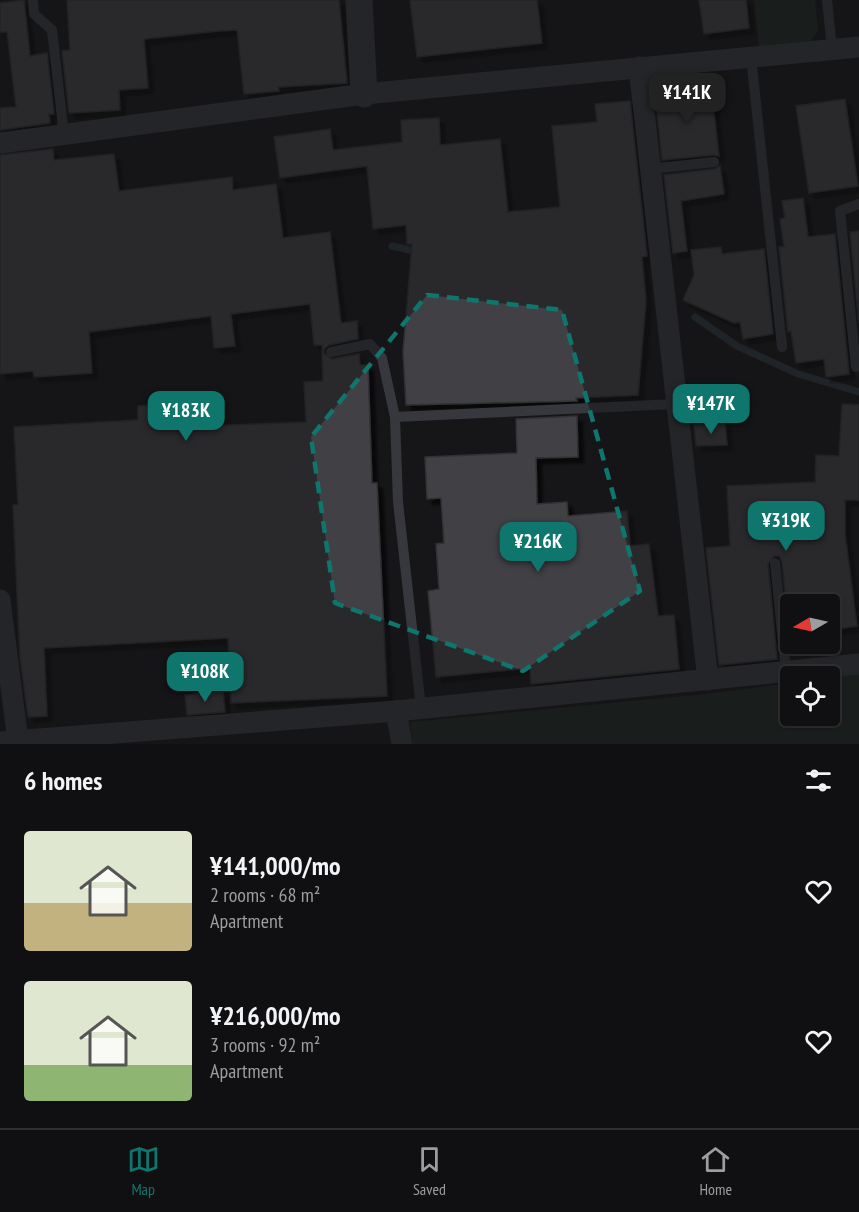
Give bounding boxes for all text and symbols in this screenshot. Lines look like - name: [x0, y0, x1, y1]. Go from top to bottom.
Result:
- pin: ¥141K: [645, 73, 729, 124]
- text: ¥141K: [663, 79, 711, 105]
- pin: ¥147K: [669, 384, 753, 435]
- text: ¥147K: [687, 390, 735, 416]
- pin: ¥183K: [144, 391, 228, 442]
- text: ¥183K: [162, 397, 210, 423]
- pin: ¥319K: [744, 501, 828, 552]
- text: ¥319K: [762, 507, 810, 533]
- pin: ¥216K: [496, 522, 580, 573]
- text: ¥216K: [514, 528, 562, 554]
- north arrow: [780, 594, 840, 654]
- map controls: [780, 594, 840, 726]
- pin: ¥108K: [163, 652, 247, 703]
- text: ¥108K: [181, 658, 229, 684]
- button: locate: [780, 666, 840, 726]
- text: 6 homes: [24, 764, 102, 797]
- icon: filters: [802, 764, 835, 797]
- text: ¥141,000/mo: [210, 849, 341, 882]
- icon: home: [72, 855, 144, 927]
- icon: heart: [802, 875, 835, 908]
- text: 2 rooms · 68 m²: [210, 882, 320, 908]
- text: Apartment: [210, 908, 283, 934]
- text: ¥216,000/mo: [210, 999, 341, 1032]
- icon: home: [72, 1005, 144, 1077]
- icon: heart: [802, 1025, 835, 1058]
- text: 3 rooms · 92 m²: [210, 1032, 320, 1058]
- text: Apartment: [210, 1058, 283, 1084]
- tab: Map: [127, 1143, 160, 1199]
- tab: Saved: [413, 1143, 446, 1199]
- tab: Home: [699, 1143, 732, 1199]

